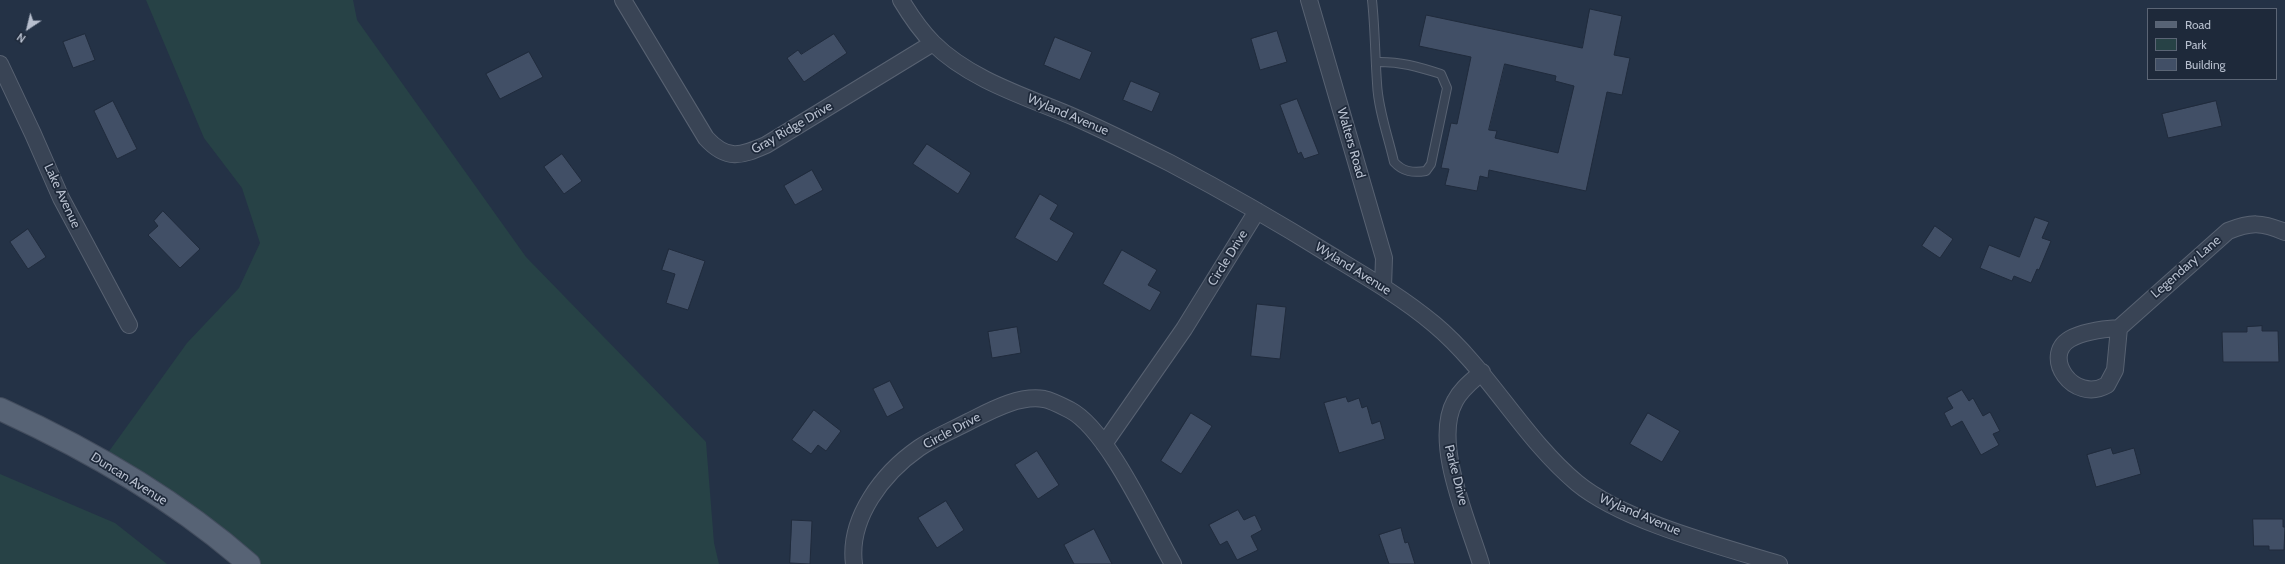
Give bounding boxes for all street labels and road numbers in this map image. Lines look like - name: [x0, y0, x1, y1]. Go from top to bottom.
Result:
- street label: Wyland Avenue: [1025, 91, 1111, 139]
- street label: Gray Ridge Drive: [749, 98, 835, 158]
- street label: Walters Road: [1333, 106, 1369, 180]
- street label: Lake Avenue: [40, 161, 84, 231]
- street label: Circle Drive: [1205, 227, 1251, 289]
- street label: Legendary Lane: [2148, 233, 2224, 301]
- street label: Wyland Avenue: [1312, 239, 1394, 299]
- street label: Circle Drive: [921, 409, 983, 453]
- street label: Parke Drive: [1441, 443, 1471, 507]
- street label: Duncan Avenue: [88, 449, 170, 509]
- street label: Wyland Avenue: [1597, 491, 1683, 539]

